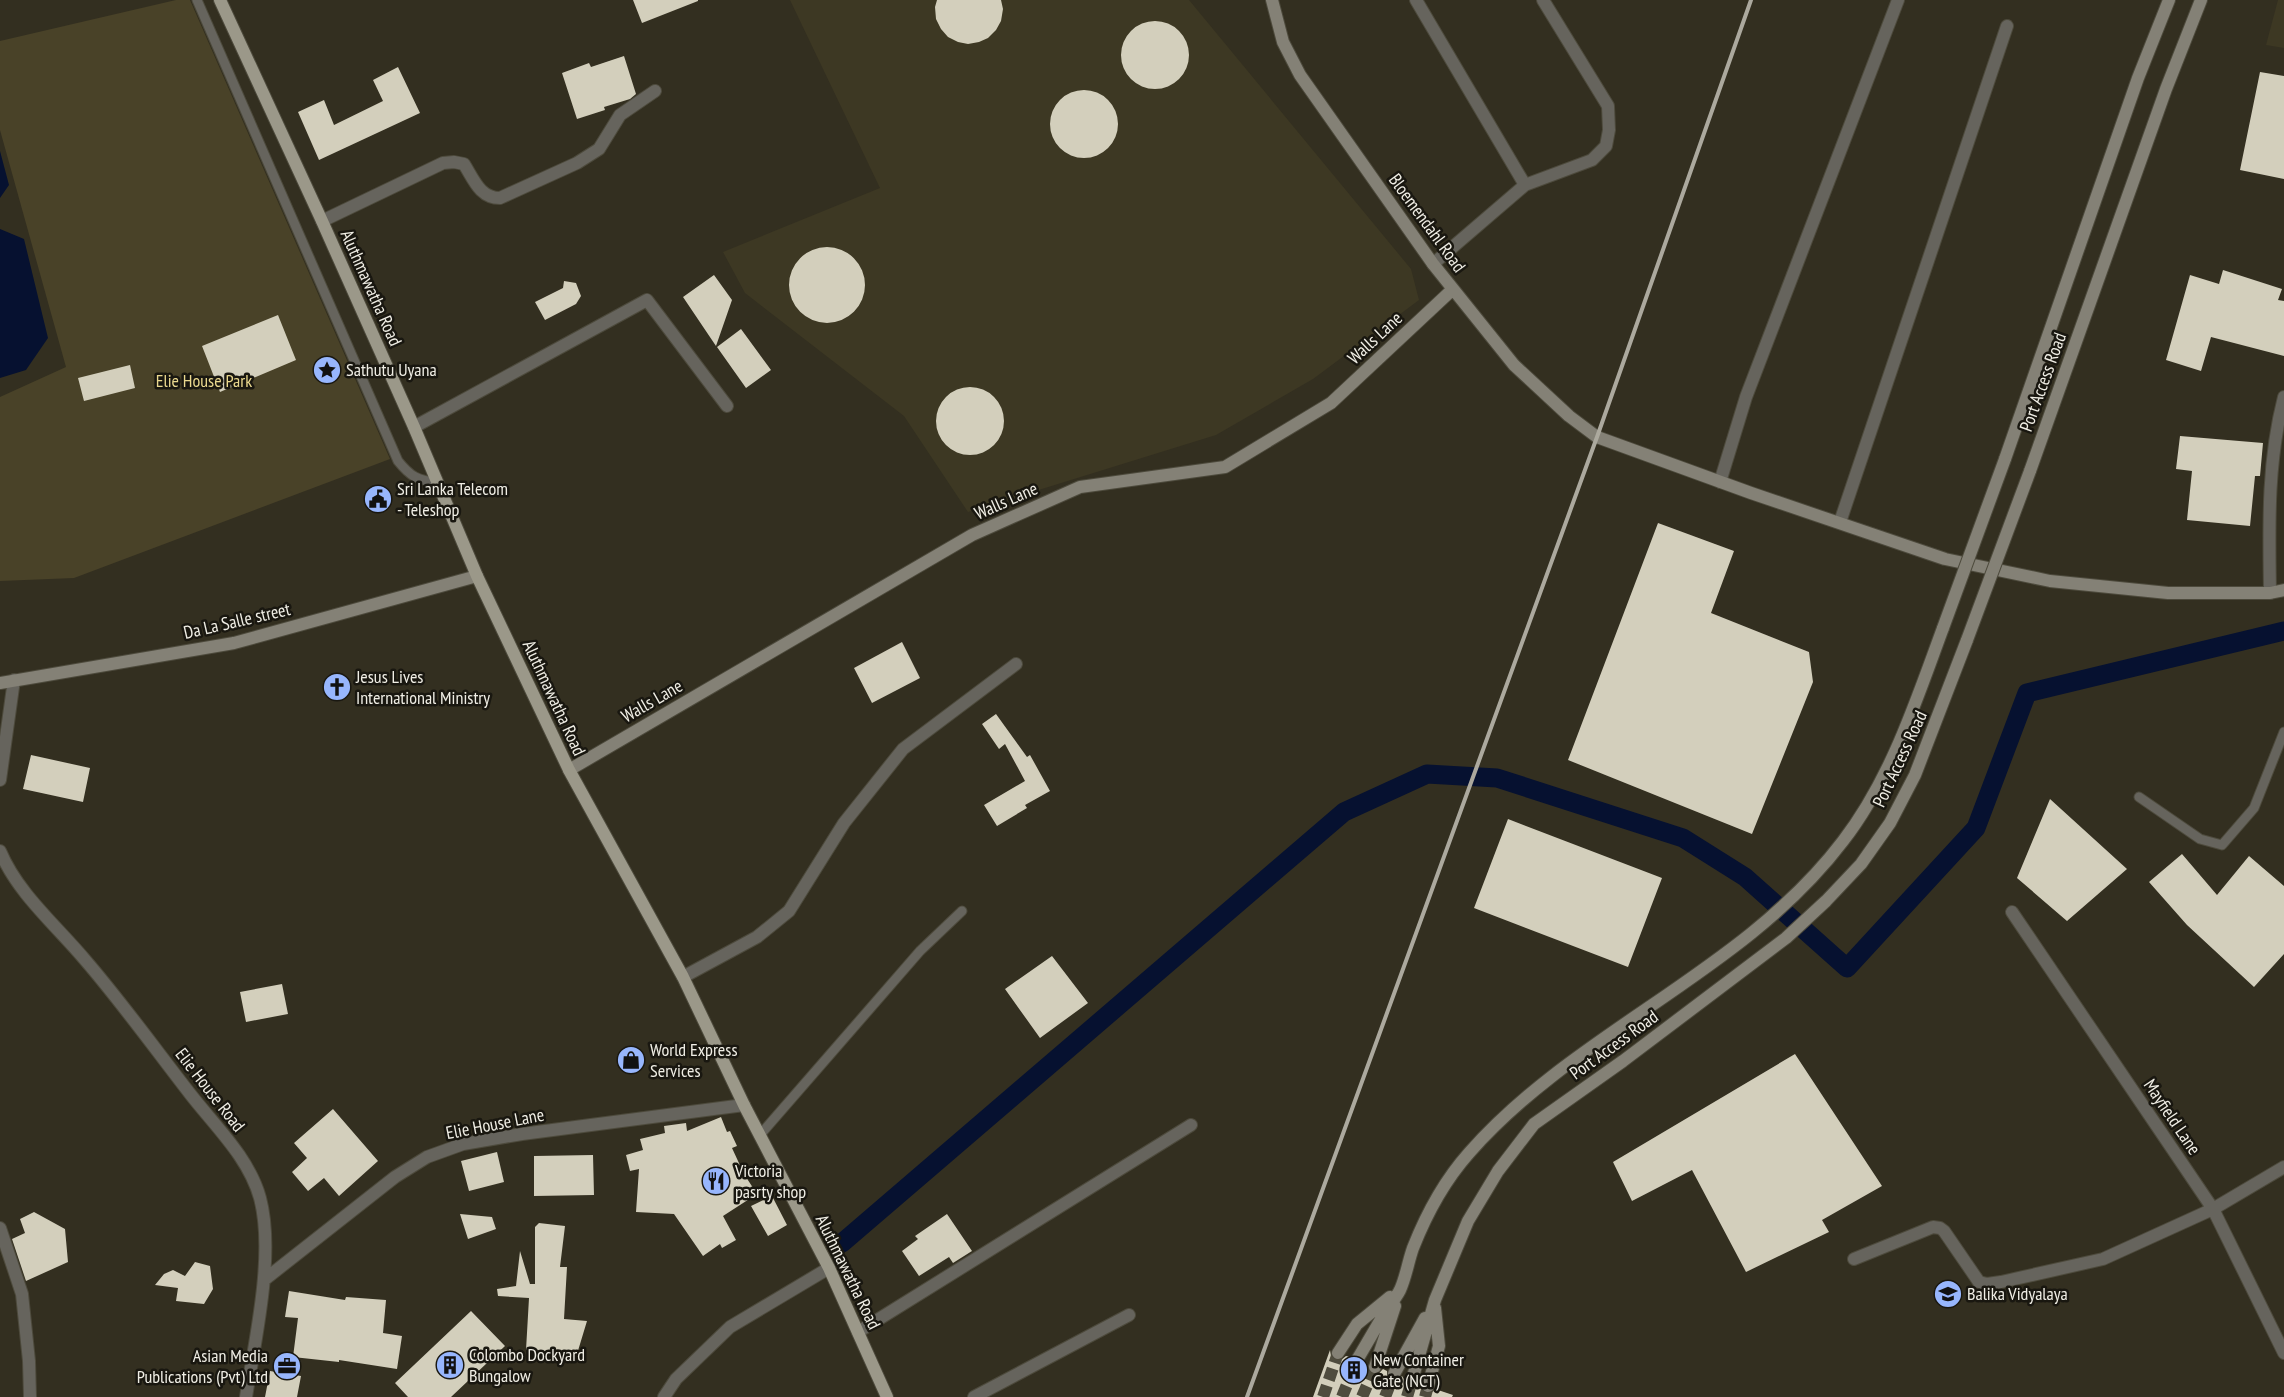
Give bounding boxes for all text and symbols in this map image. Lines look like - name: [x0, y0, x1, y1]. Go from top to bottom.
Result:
- street label: Bloemendahl Road: [1384, 169, 1471, 277]
- street label: Aluthmawatha Road: [336, 226, 407, 349]
- street label: Walls Lane: [1342, 306, 1407, 369]
- street label: Port Access Road: [2014, 329, 2071, 434]
- place icon: Sathutu Uyana: [312, 355, 342, 385]
- place label: Sathutu Uyana: [346, 358, 437, 381]
- park label: Elie House Park: [156, 369, 252, 392]
- street label: Walls Lane: [971, 476, 1041, 525]
- place label: Sri Lanka Telecom - Teleshop: [397, 477, 508, 521]
- public building icon: Sri Lanka Telecom - Teleshop: [363, 484, 393, 514]
- street label: Da La Salle street: [181, 597, 293, 644]
- street label: Aluthmawatha Road: [518, 636, 591, 759]
- place label: Jesus Lives International Ministry: [355, 665, 490, 709]
- church icon: Jesus Lives International Ministry: [322, 672, 352, 702]
- street label: Walls Lane: [617, 674, 686, 727]
- street label: Port Access Road: [1867, 707, 1932, 811]
- street label: Port Access Road: [1565, 1005, 1662, 1084]
- place label: World Express Services: [650, 1038, 737, 1082]
- street label: Elie House Road: [170, 1043, 250, 1136]
- shop icon: World Express Services: [616, 1045, 646, 1075]
- street label: Mayfield Lane: [2139, 1075, 2206, 1159]
- street label: Elie House Lane: [444, 1103, 546, 1144]
- place label: Victoria pasrty shop: [734, 1159, 806, 1203]
- restaurant icon: Victoria pasrty shop: [701, 1166, 731, 1196]
- street label: Aluthmawatha Road: [811, 1211, 886, 1333]
- school or university icon: Balika Vidyalaya: [1933, 1279, 1963, 1309]
- place label: Balika Vidyalaya: [1967, 1282, 2068, 1305]
- place label: Colombo Dockyard Bungalow: [469, 1343, 585, 1387]
- place label: Asian Media Publications (Pvt) Ltd: [137, 1344, 268, 1388]
- place label: New Container Gate (NCT): [1373, 1348, 1464, 1392]
- building icon: Colombo Dockyard Bungalow: [435, 1350, 465, 1380]
- office icon: Asian Media Publications (Pvt) Ltd: [272, 1351, 302, 1381]
- building icon: New Container Gate (NCT): [1339, 1355, 1369, 1385]

